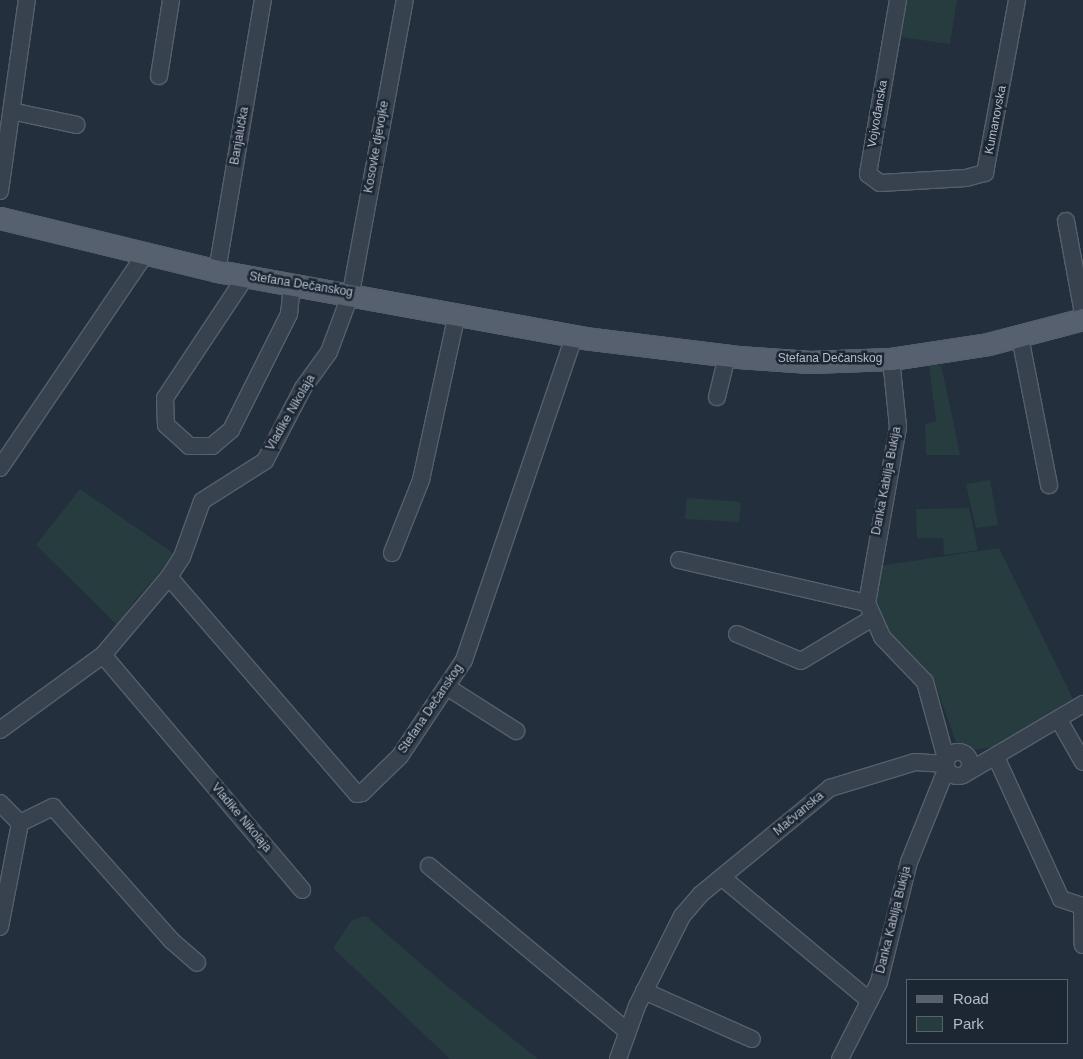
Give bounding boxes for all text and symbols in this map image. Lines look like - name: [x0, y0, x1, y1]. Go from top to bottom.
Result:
- street label: Vojvođanska: [865, 79, 891, 149]
- street label: Kumanovska: [982, 85, 1010, 155]
- street label: Kosovke djevojke: [362, 100, 392, 194]
- street label: Banjalučka: [228, 106, 252, 166]
- street label: Stefana Dečanskog: [248, 270, 354, 300]
- street label: Stefana Dečanskog: [778, 352, 882, 366]
- street label: Vladike Nikolaja: [263, 372, 319, 454]
- street label: Danka Kabilja Bukija: [869, 426, 905, 536]
- street label: Stefana Dečanskog: [396, 662, 466, 756]
- street label: Vladike Nikolaja: [208, 781, 274, 855]
- street label: Mačvanska: [771, 789, 827, 839]
- street label: Danka Kabilja Bukija: [874, 865, 914, 975]
- legend: [906, 979, 1068, 1044]
- text: Road: [953, 990, 989, 1007]
- text: Park: [953, 1015, 984, 1032]

